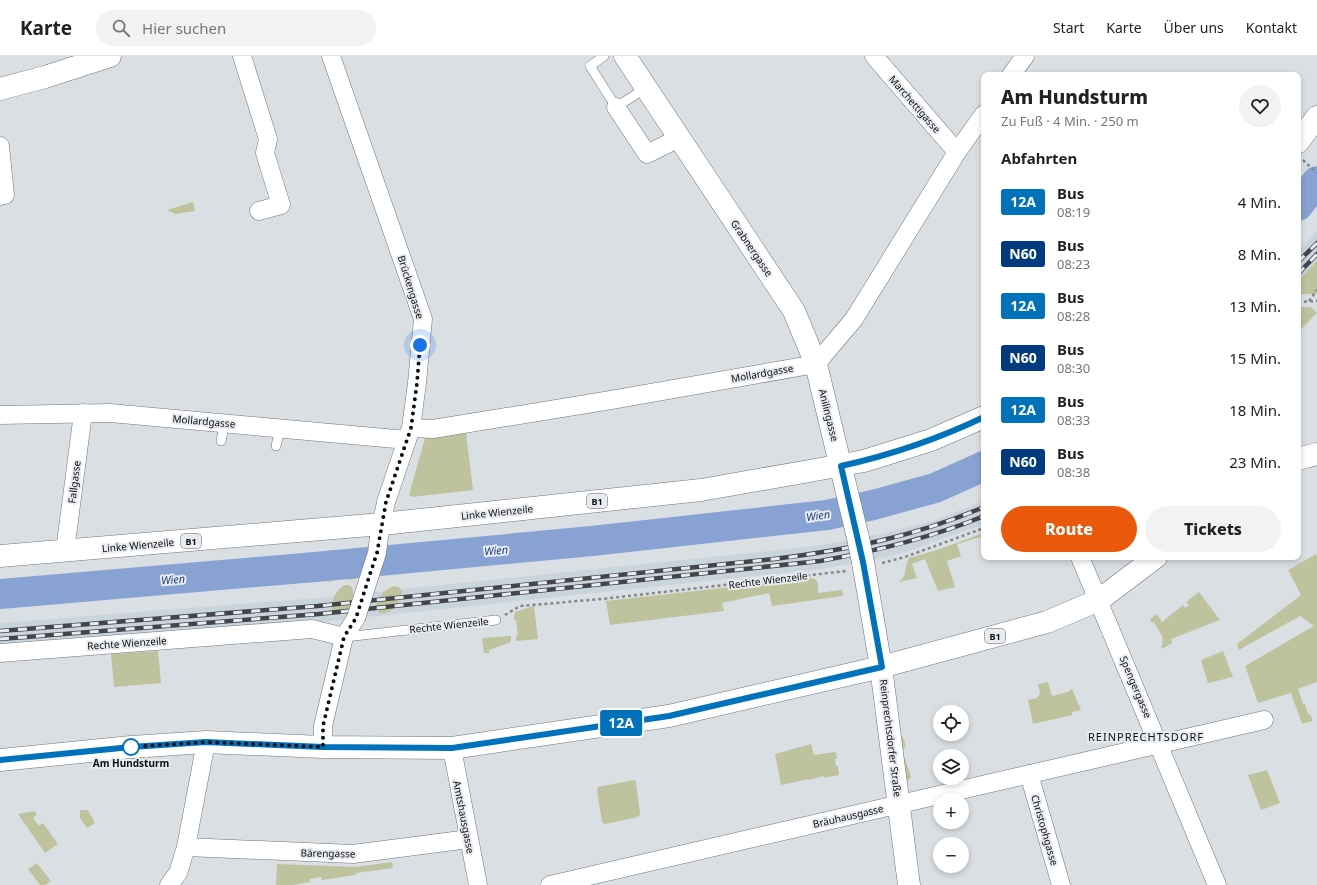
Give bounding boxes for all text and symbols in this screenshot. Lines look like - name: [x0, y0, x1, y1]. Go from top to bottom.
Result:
- search box: [96, 10, 376, 46]
- text: Karte: [20, 15, 72, 41]
- icon: search: [110, 17, 132, 39]
- text: Hier suchen: [142, 18, 226, 38]
- text: Start: [1053, 18, 1084, 37]
- text: Karte: [1106, 18, 1142, 37]
- text: Über uns: [1164, 18, 1224, 37]
- text: Kontakt: [1246, 18, 1297, 37]
- street label: Marchettigasse: [886, 72, 944, 136]
- text: Am Hundsturm: [1001, 84, 1148, 110]
- button: heart: [1239, 85, 1281, 127]
- text: Zu Fuß · 4 Min. · 250 m: [1001, 112, 1139, 130]
- text: Abfahrten: [1001, 148, 1077, 168]
- text: Bus: [1057, 183, 1084, 203]
- text: 12A: [1010, 192, 1036, 211]
- text: 4 Min.: [1238, 192, 1281, 212]
- text: 08:19: [1057, 203, 1090, 221]
- street label: Grabnergasse: [728, 217, 776, 279]
- text: Bus: [1057, 235, 1084, 255]
- text: N60: [1009, 244, 1037, 263]
- text: 8 Min.: [1238, 244, 1281, 264]
- street label: Brückengasse: [395, 254, 427, 321]
- text: 08:23: [1057, 255, 1090, 273]
- text: Bus: [1057, 287, 1084, 307]
- text: 12A: [1010, 296, 1036, 315]
- text: 13 Min.: [1229, 296, 1281, 316]
- text: 08:28: [1057, 307, 1090, 325]
- your location: [410, 335, 430, 355]
- text: Bus: [1057, 339, 1084, 359]
- text: N60: [1009, 348, 1037, 367]
- text: 15 Min.: [1229, 348, 1281, 368]
- text: 08:30: [1057, 359, 1090, 377]
- street label: Mollardgasse: [730, 361, 795, 385]
- street label: Anilingasse: [816, 387, 842, 443]
- text: Bus: [1057, 391, 1084, 411]
- text: 12A: [1010, 400, 1036, 419]
- text: 18 Min.: [1229, 400, 1281, 420]
- street label: Mollardgasse: [172, 411, 236, 431]
- text: 08:33: [1057, 411, 1090, 429]
- text: Bus: [1057, 443, 1084, 463]
- text: N60: [1009, 452, 1037, 471]
- text: 23 Min.: [1229, 452, 1281, 472]
- street label: Fallgasse: [64, 459, 84, 504]
- text: 08:38: [1057, 463, 1090, 481]
- road number: B1: [587, 494, 607, 508]
- street label: Linke Wienzeile: [460, 501, 534, 523]
- water label: Wien: [805, 506, 831, 524]
- button: Route: [1001, 506, 1137, 552]
- button: Tickets: [1145, 506, 1281, 552]
- road number: B1: [181, 534, 201, 548]
- street label: Linke Wienzeile: [101, 535, 175, 555]
- water label: Wien: [483, 541, 509, 559]
- street label: Rechte Wienzeile: [728, 568, 809, 592]
- water label: Wien: [160, 570, 186, 588]
- street label: Rechte Wienzeile: [409, 614, 490, 636]
- road number: B1: [985, 629, 1005, 643]
- street label: Rechte Wienzeile: [87, 633, 168, 653]
- street label: Spengergasse: [1117, 654, 1156, 721]
- street label: Reinprechtsdorfer Straße: [877, 678, 905, 798]
- map controls: [933, 705, 969, 873]
- button: locate: [933, 705, 969, 741]
- line badge: 12A: [598, 710, 644, 736]
- text: 12A: [608, 713, 634, 732]
- district label: REINPRECHTSDORF: [1088, 729, 1204, 744]
- marker: Am Hundsturm: [122, 738, 140, 756]
- button: layers: [933, 749, 969, 785]
- place label: Am Hundsturm: [93, 756, 169, 770]
- street label: Amtshausgasse: [450, 779, 478, 855]
- button: +: [933, 793, 969, 829]
- street label: Christophgasse: [1028, 793, 1062, 867]
- street label: Bräuhausgasse: [811, 801, 885, 831]
- button: −: [933, 837, 969, 873]
- street label: Bärengasse: [300, 846, 356, 860]

